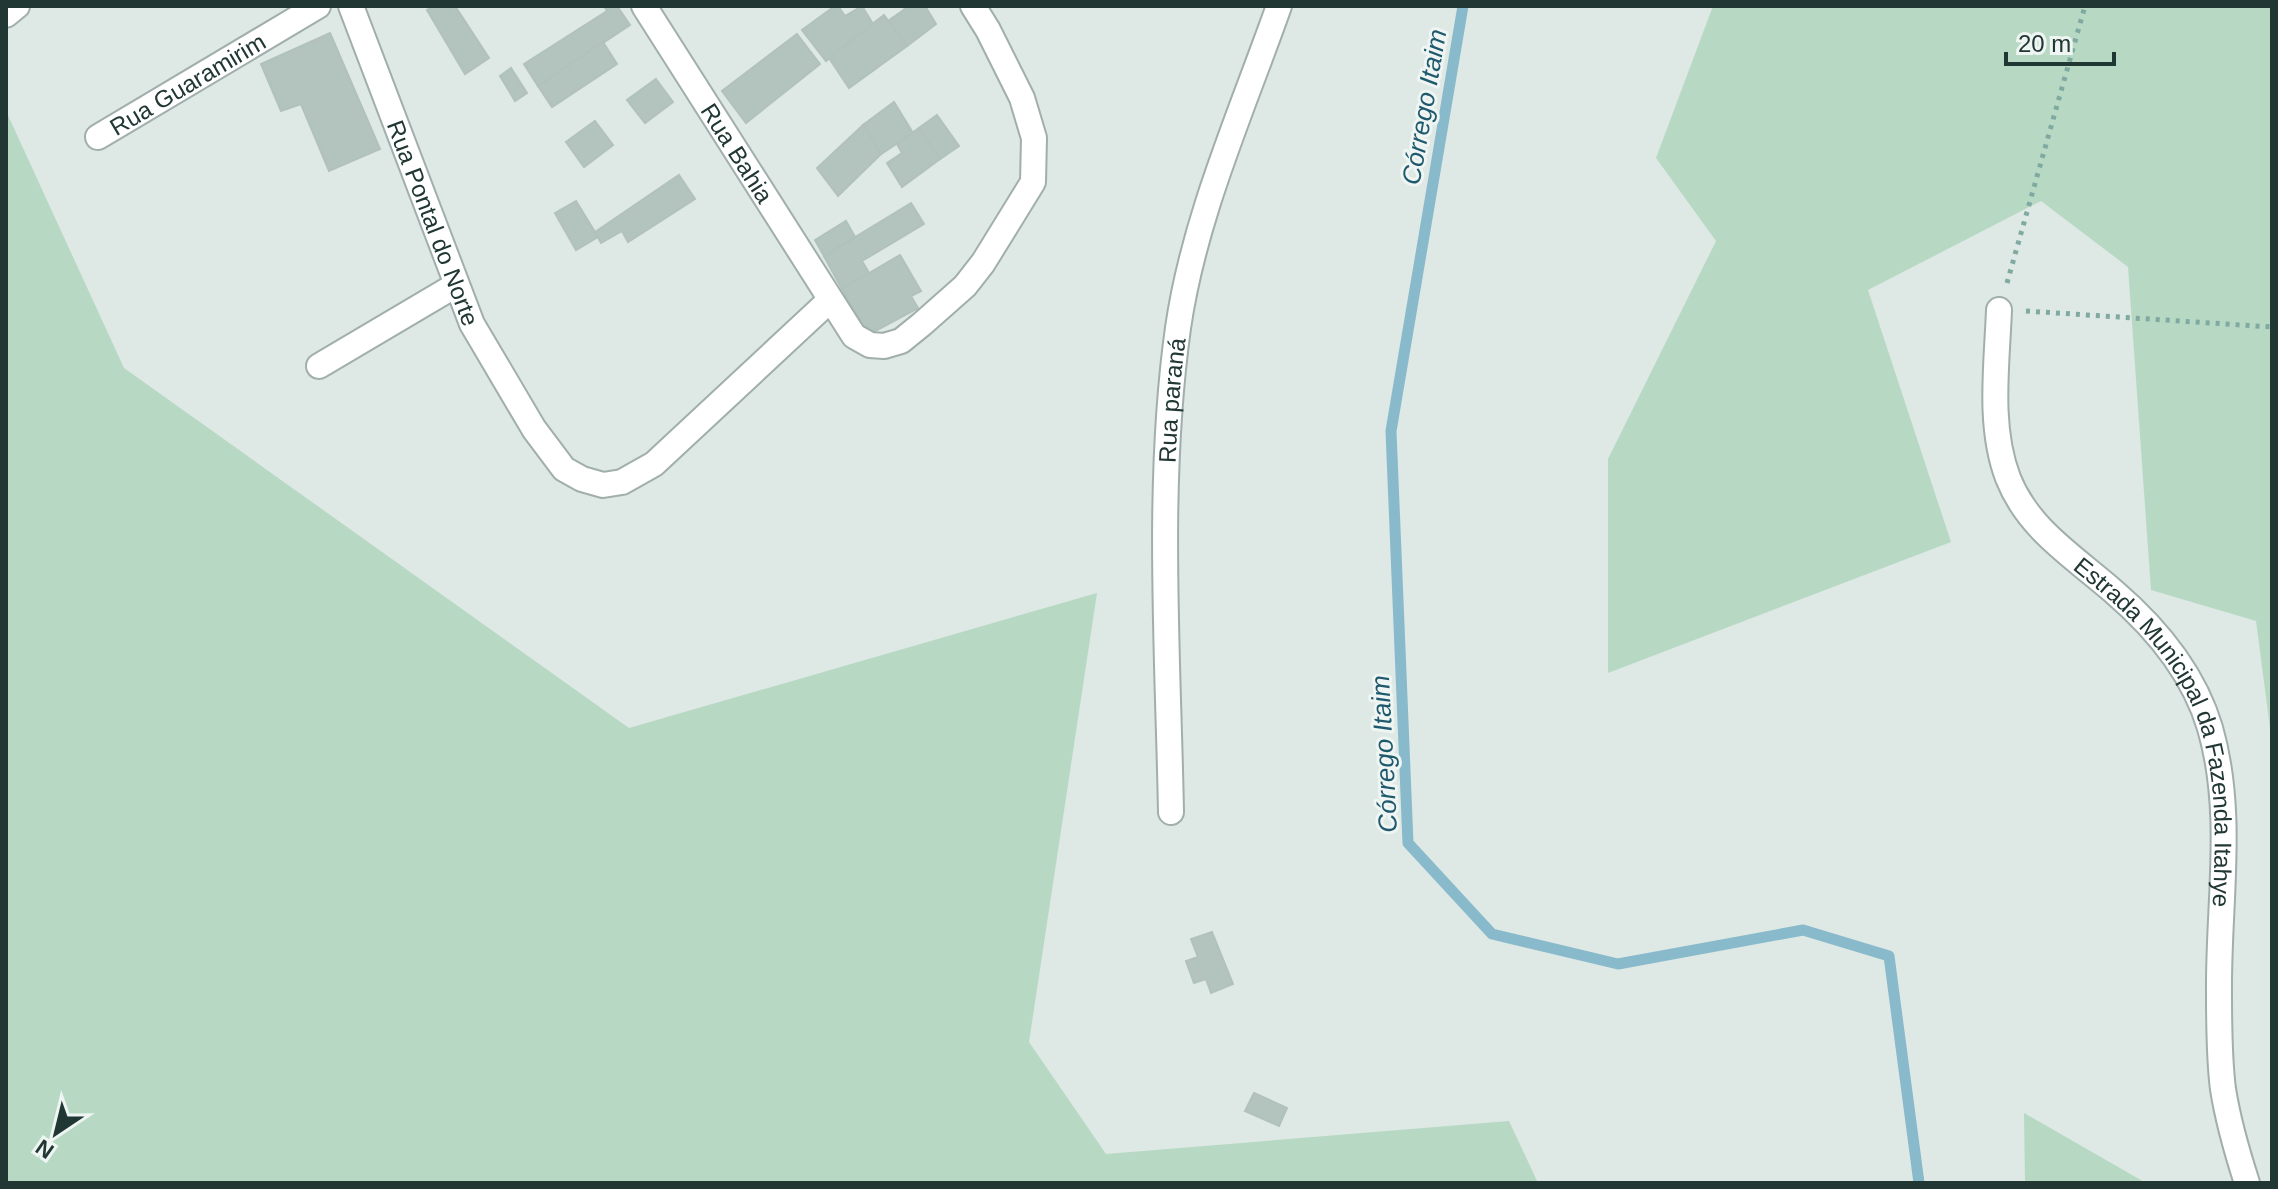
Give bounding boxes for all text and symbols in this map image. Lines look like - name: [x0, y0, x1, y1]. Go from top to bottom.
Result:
- scale bar: [2006, 16, 2114, 66]
- street label: Rua Guaramirim: [105, 27, 270, 140]
- water label: Córrego Itaim: [1396, 27, 1452, 187]
- text: 20 m: [2018, 30, 2071, 57]
- street label: Rua Bahia: [696, 98, 779, 208]
- street label: Rua Pontal do Norte: [382, 116, 485, 329]
- street label: Rua paraná: [1153, 335, 1190, 463]
- street label: Estrada Municipal da Fazenda Itahye: [2069, 551, 2237, 908]
- water label: Córrego Itaim: [1365, 675, 1403, 833]
- north arrow: [16, 1093, 96, 1173]
- text: N: [31, 1134, 58, 1164]

